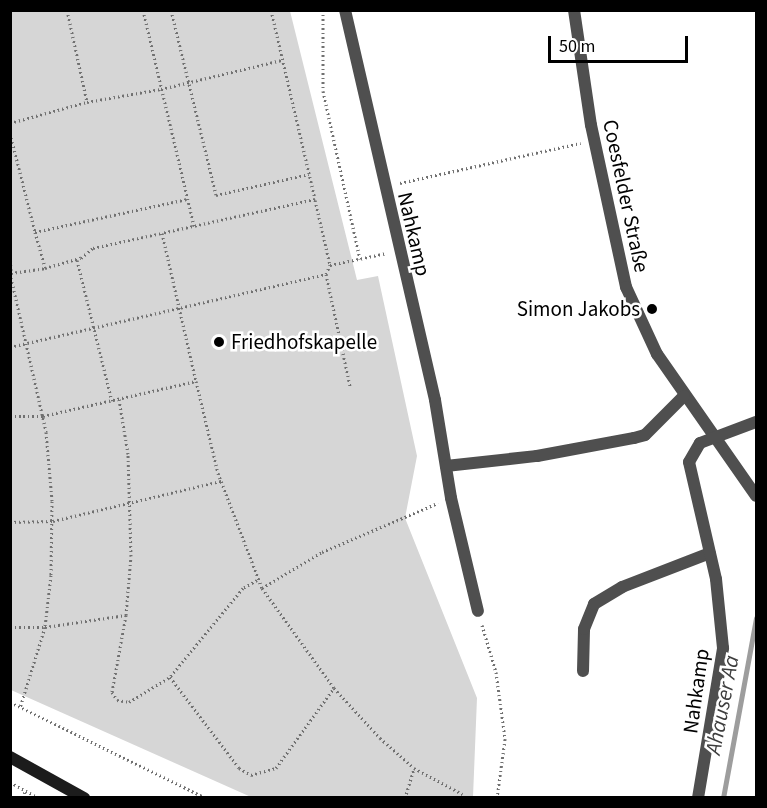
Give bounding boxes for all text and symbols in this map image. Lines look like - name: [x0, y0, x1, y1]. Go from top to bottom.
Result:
- scale bar: [551, 24, 690, 62]
- text: 50 m: [559, 34, 595, 59]
- street label: Coesfelder Straße: [598, 117, 654, 275]
- street label: Nahkamp: [392, 190, 436, 278]
- place label: Simon Jakobs: [517, 296, 640, 322]
- marker: Simon Jakobs: [645, 302, 659, 316]
- place label: Friedhofskapelle: [231, 329, 377, 355]
- marker: Friedhofskapelle: [212, 335, 226, 349]
- street label: Nahkamp: [678, 647, 714, 735]
- water label: Ahauser Aa: [700, 653, 746, 757]

